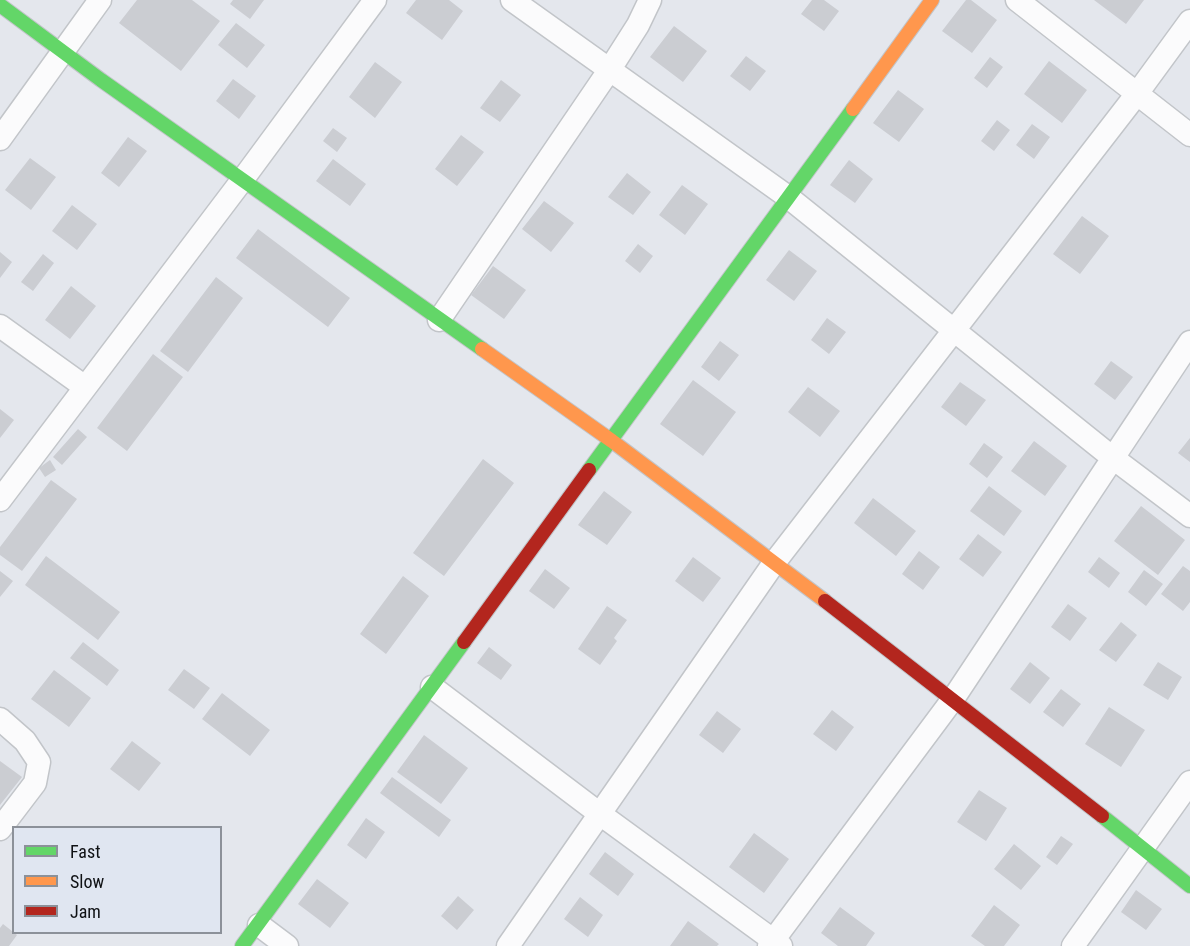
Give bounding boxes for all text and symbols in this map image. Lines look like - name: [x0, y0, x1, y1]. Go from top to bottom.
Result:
- legend: [12, 826, 222, 934]
- text: Fast: [70, 841, 101, 862]
- text: Slow: [70, 871, 104, 892]
- text: Jam: [70, 901, 101, 922]

